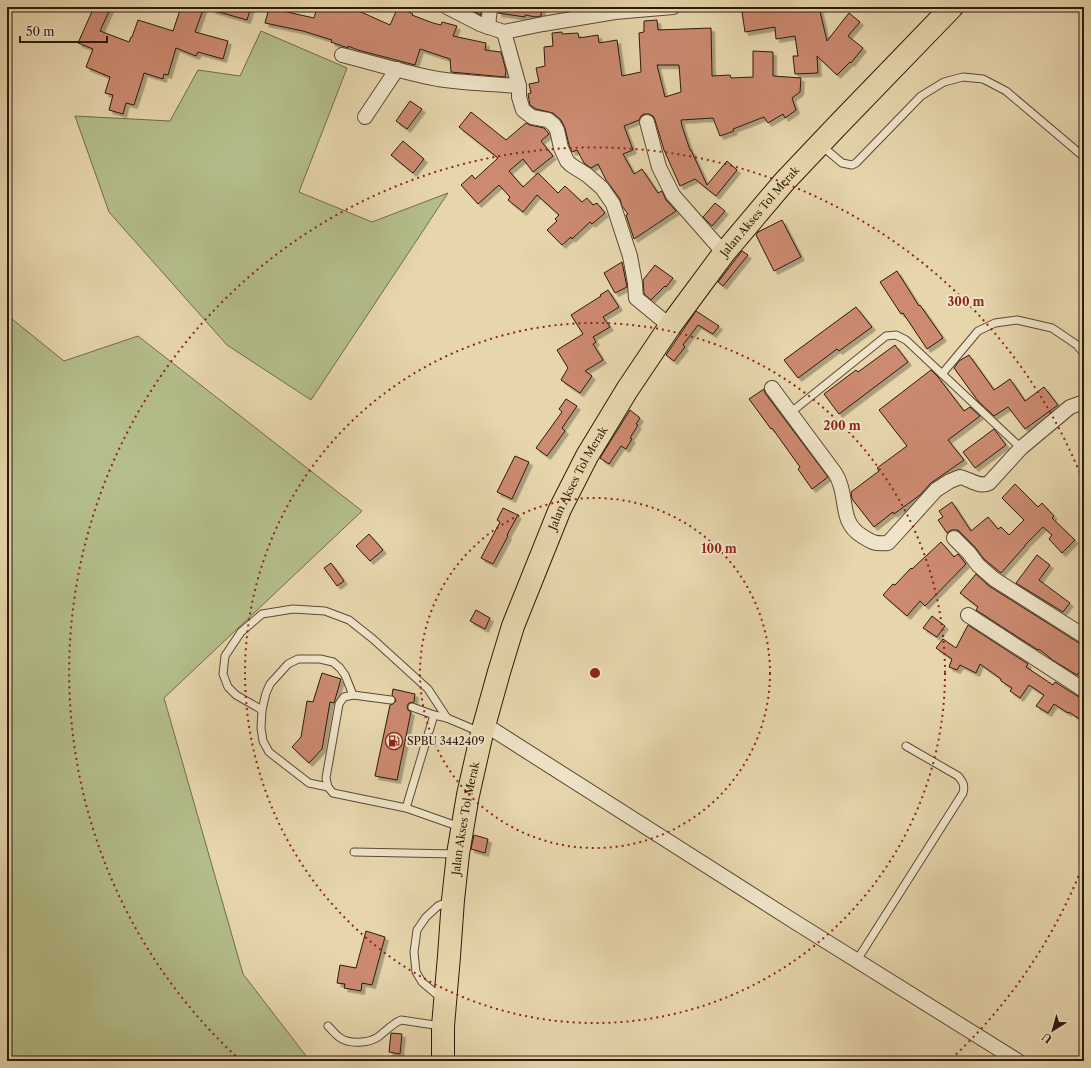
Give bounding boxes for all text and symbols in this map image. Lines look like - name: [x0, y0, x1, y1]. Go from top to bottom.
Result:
- scale bar: [20, 18, 107, 44]
- text: 50 m: [26, 24, 55, 39]
- street label: Jalan Akses Tol Merak: [716, 163, 803, 261]
- text: 300 m: [947, 294, 985, 309]
- text: 200 m: [823, 418, 861, 433]
- street label: Jalan Akses Tol Merak: [545, 423, 611, 534]
- text: 100 m: [701, 541, 737, 556]
- centre of rings: [588, 666, 602, 680]
- fuel station icon: SPBU 3442409: [384, 731, 404, 751]
- place label: SPBU 3442409: [407, 734, 485, 748]
- street label: Jalan Akses Tol Merak: [449, 760, 482, 878]
- north arrow: [1033, 1010, 1073, 1050]
- text: U: [1039, 1030, 1055, 1046]

